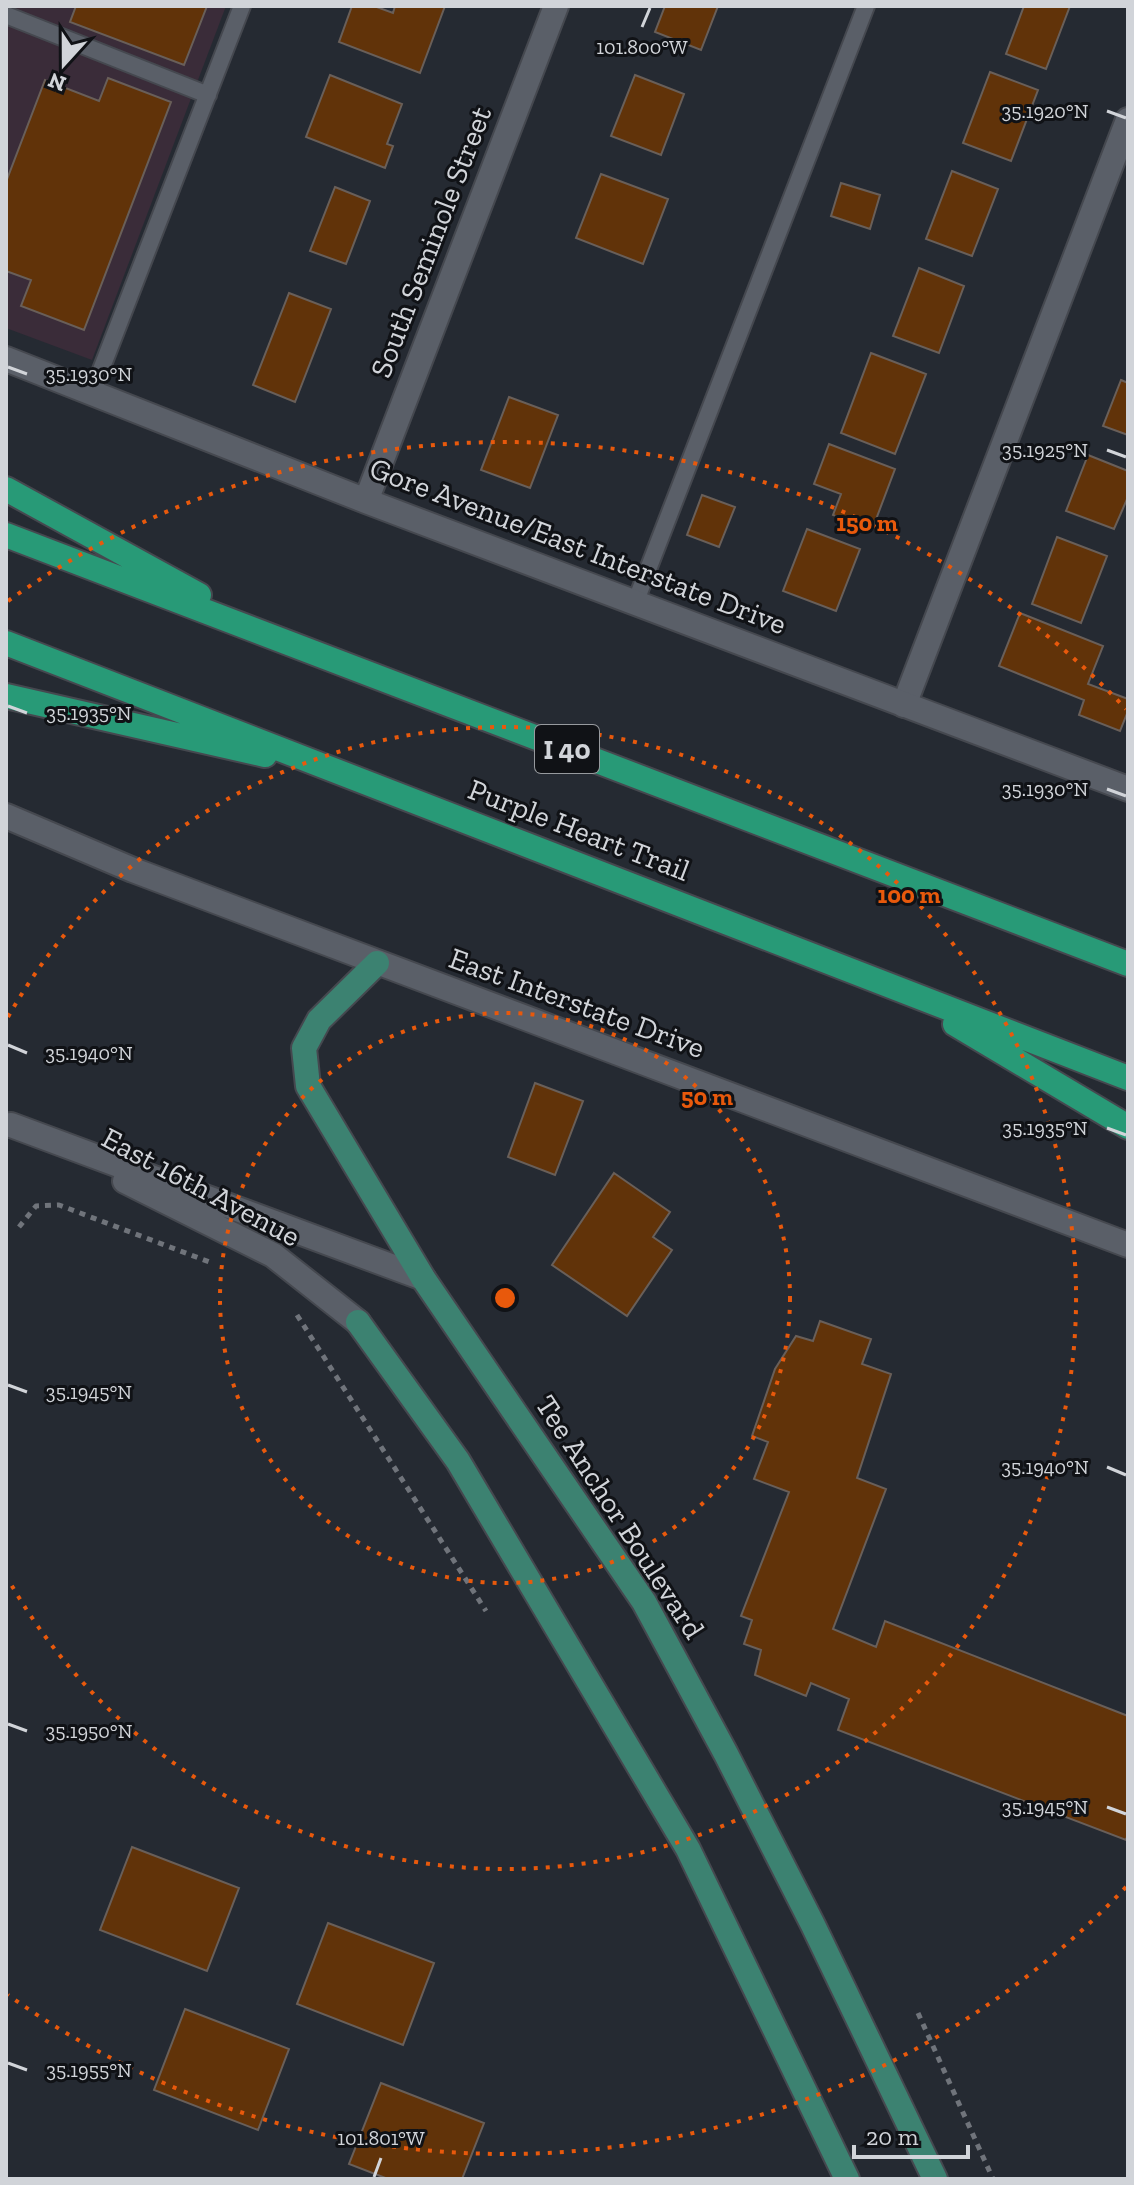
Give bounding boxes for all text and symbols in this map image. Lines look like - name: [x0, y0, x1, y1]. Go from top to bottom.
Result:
- north arrow: [24, 24, 104, 104]
- text: 101.800°W: [596, 35, 688, 59]
- text: N: [44, 67, 70, 98]
- text: 35.1920°N: [1001, 99, 1089, 123]
- street label: South Seminole Street: [363, 101, 499, 383]
- text: 35.1930°N: [46, 362, 133, 386]
- text: 35.1925°N: [1002, 438, 1088, 462]
- street label: Gore Avenue/East Interstate Drive: [365, 450, 791, 642]
- text: 150 m: [836, 508, 898, 537]
- text: 35.1935°N: [46, 701, 132, 725]
- road number: I 40: [535, 725, 599, 773]
- street label: Purple Heart Trail: [463, 771, 695, 889]
- text: 35.1930°N: [1002, 777, 1089, 801]
- text: 100 m: [878, 880, 940, 909]
- street label: East Interstate Drive: [444, 940, 710, 1066]
- text: 35.1940°N: [45, 1041, 133, 1065]
- text: 50 m: [681, 1082, 733, 1111]
- text: 35.1935°N: [1002, 1116, 1088, 1140]
- street label: East 16th Avenue: [96, 1120, 306, 1254]
- centre of rings: [491, 1284, 519, 1312]
- text: 35.1945°N: [46, 1380, 132, 1404]
- street label: Tee Anchor Boulevard: [528, 1388, 712, 1646]
- text: 35.1940°N: [1001, 1455, 1089, 1479]
- text: 35.1950°N: [46, 1719, 133, 1743]
- text: 35.1945°N: [1002, 1795, 1088, 1819]
- text: 35.1955°N: [46, 2058, 132, 2082]
- scale bar: [854, 2109, 968, 2159]
- text: 20 m: [866, 2122, 919, 2151]
- text: 101.801°W: [337, 2126, 425, 2150]

